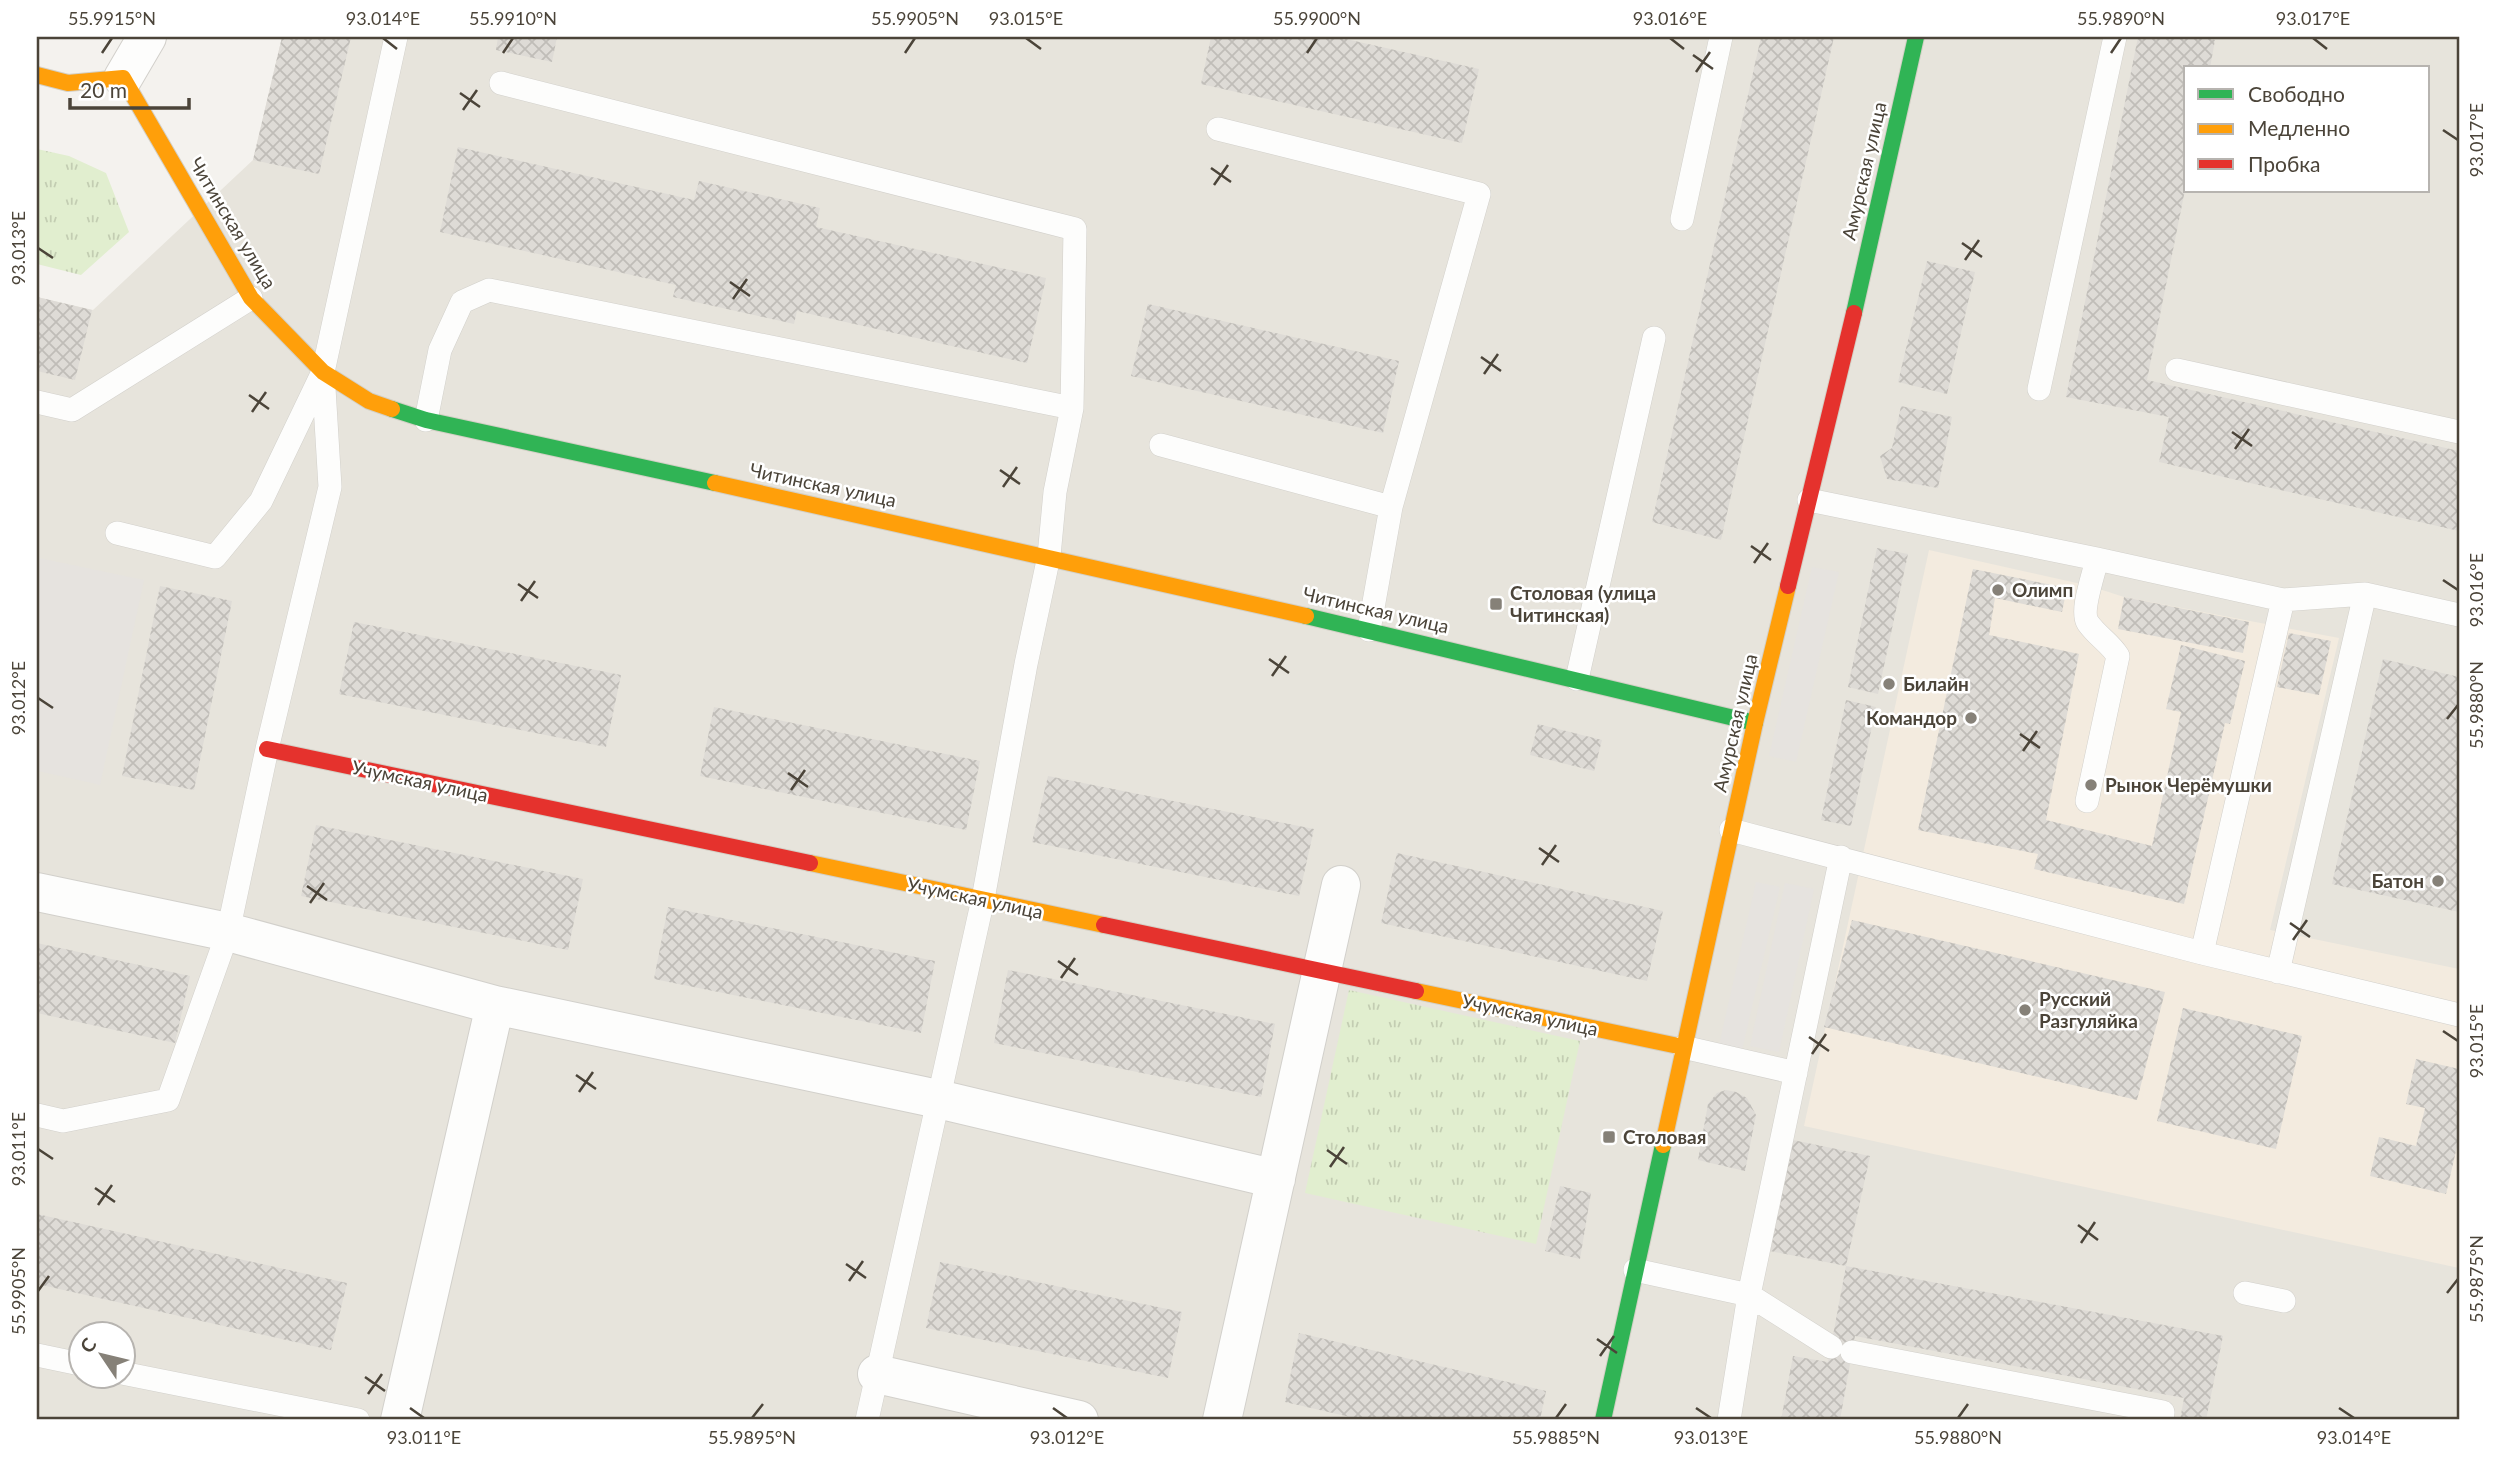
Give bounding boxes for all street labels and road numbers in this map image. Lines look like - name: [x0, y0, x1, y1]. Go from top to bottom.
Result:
- street label: Амурская улица: [1836, 100, 1891, 242]
- street label: Читинская улица: [185, 153, 282, 293]
- street label: Читинская улица: [748, 458, 898, 511]
- street label: Читинская улица: [1301, 582, 1451, 637]
- street label: Амурская улица: [1707, 652, 1762, 794]
- street label: Учумская улица: [350, 755, 490, 806]
- street label: Учумская улица: [905, 872, 1045, 923]
- street label: Учумская улица: [1460, 989, 1600, 1040]

